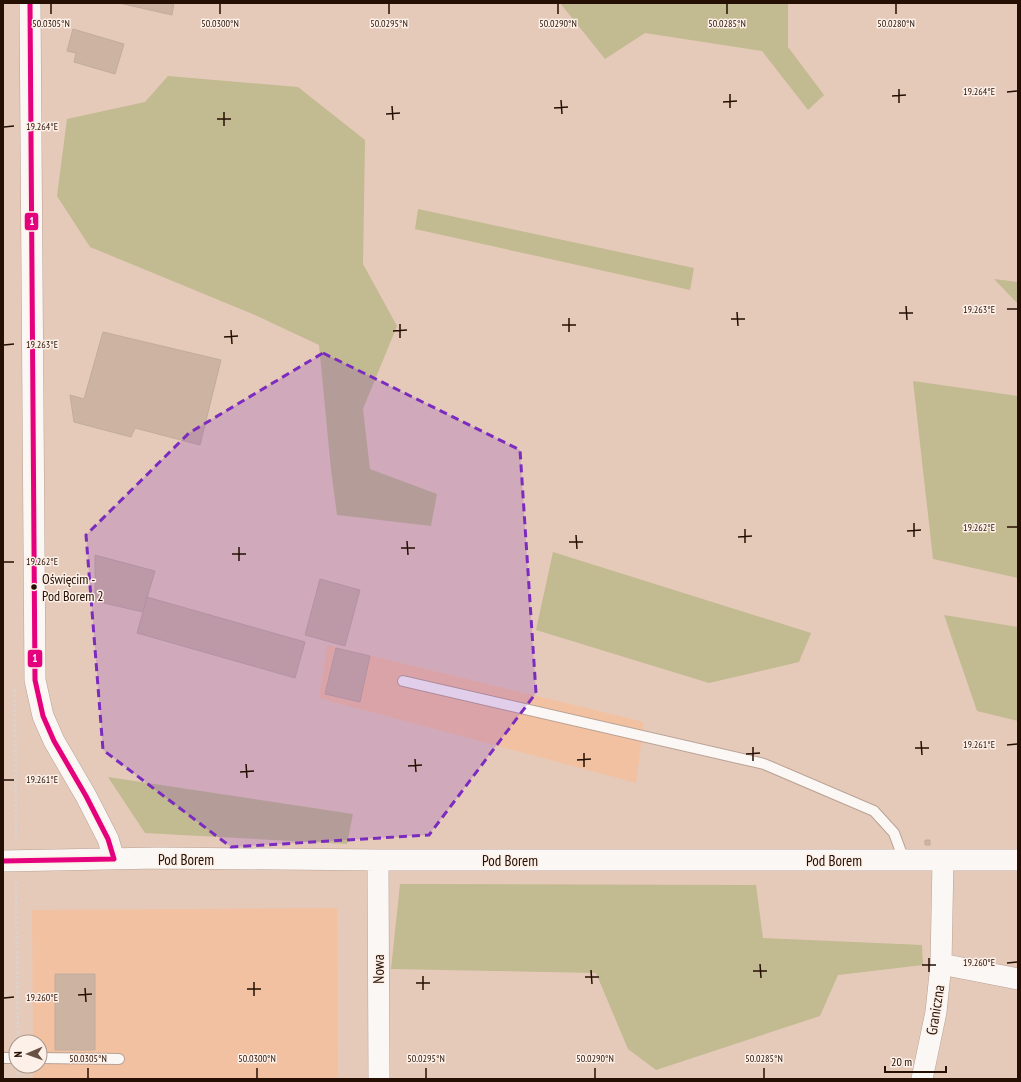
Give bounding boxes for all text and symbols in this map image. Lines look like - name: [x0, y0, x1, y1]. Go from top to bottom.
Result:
- text: 50.0305°N: [32, 17, 70, 30]
- text: 50.0300°N: [201, 17, 239, 30]
- text: 50.0295°N: [370, 17, 408, 30]
- text: 50.0290°N: [539, 17, 577, 30]
- text: 50.0285°N: [708, 17, 746, 30]
- text: 50.0280°N: [877, 17, 915, 30]
- text: 19.264°E: [963, 85, 995, 98]
- text: 19.264°E: [26, 120, 58, 133]
- line badge: 1: [24, 212, 39, 231]
- text: 1: [29, 214, 35, 228]
- text: 19.263°E: [963, 303, 995, 316]
- text: 19.263°E: [26, 338, 58, 351]
- text: 19.262°E: [963, 521, 995, 534]
- text: 19.262°E: [26, 555, 58, 568]
- place label: Oświęcim - Pod Borem 2: [42, 570, 104, 605]
- marker: Oświęcim - Pod Borem 2: [29, 582, 39, 592]
- line badge: 1: [27, 649, 43, 668]
- text: 1: [32, 651, 38, 665]
- text: 19.261°E: [963, 738, 995, 751]
- text: 19.261°E: [26, 773, 58, 786]
- street label: Pod Borem: [158, 850, 214, 869]
- street label: Pod Borem: [482, 851, 538, 870]
- street label: Pod Borem: [806, 851, 862, 870]
- street label: Nowa: [369, 954, 388, 984]
- text: 19.260°E: [963, 956, 995, 969]
- street label: Graniczna: [922, 984, 948, 1036]
- text: 19.260°E: [26, 991, 58, 1004]
- north arrow: [8, 1034, 48, 1074]
- scale bar: [885, 1048, 946, 1074]
- text: N: [11, 1051, 25, 1058]
- text: 50.0305°N: [69, 1052, 107, 1065]
- text: 50.0300°N: [238, 1052, 276, 1065]
- text: 50.0295°N: [407, 1052, 445, 1065]
- text: 50.0290°N: [576, 1052, 614, 1065]
- text: 50.0285°N: [745, 1052, 783, 1065]
- text: 20 m: [891, 1054, 912, 1069]

